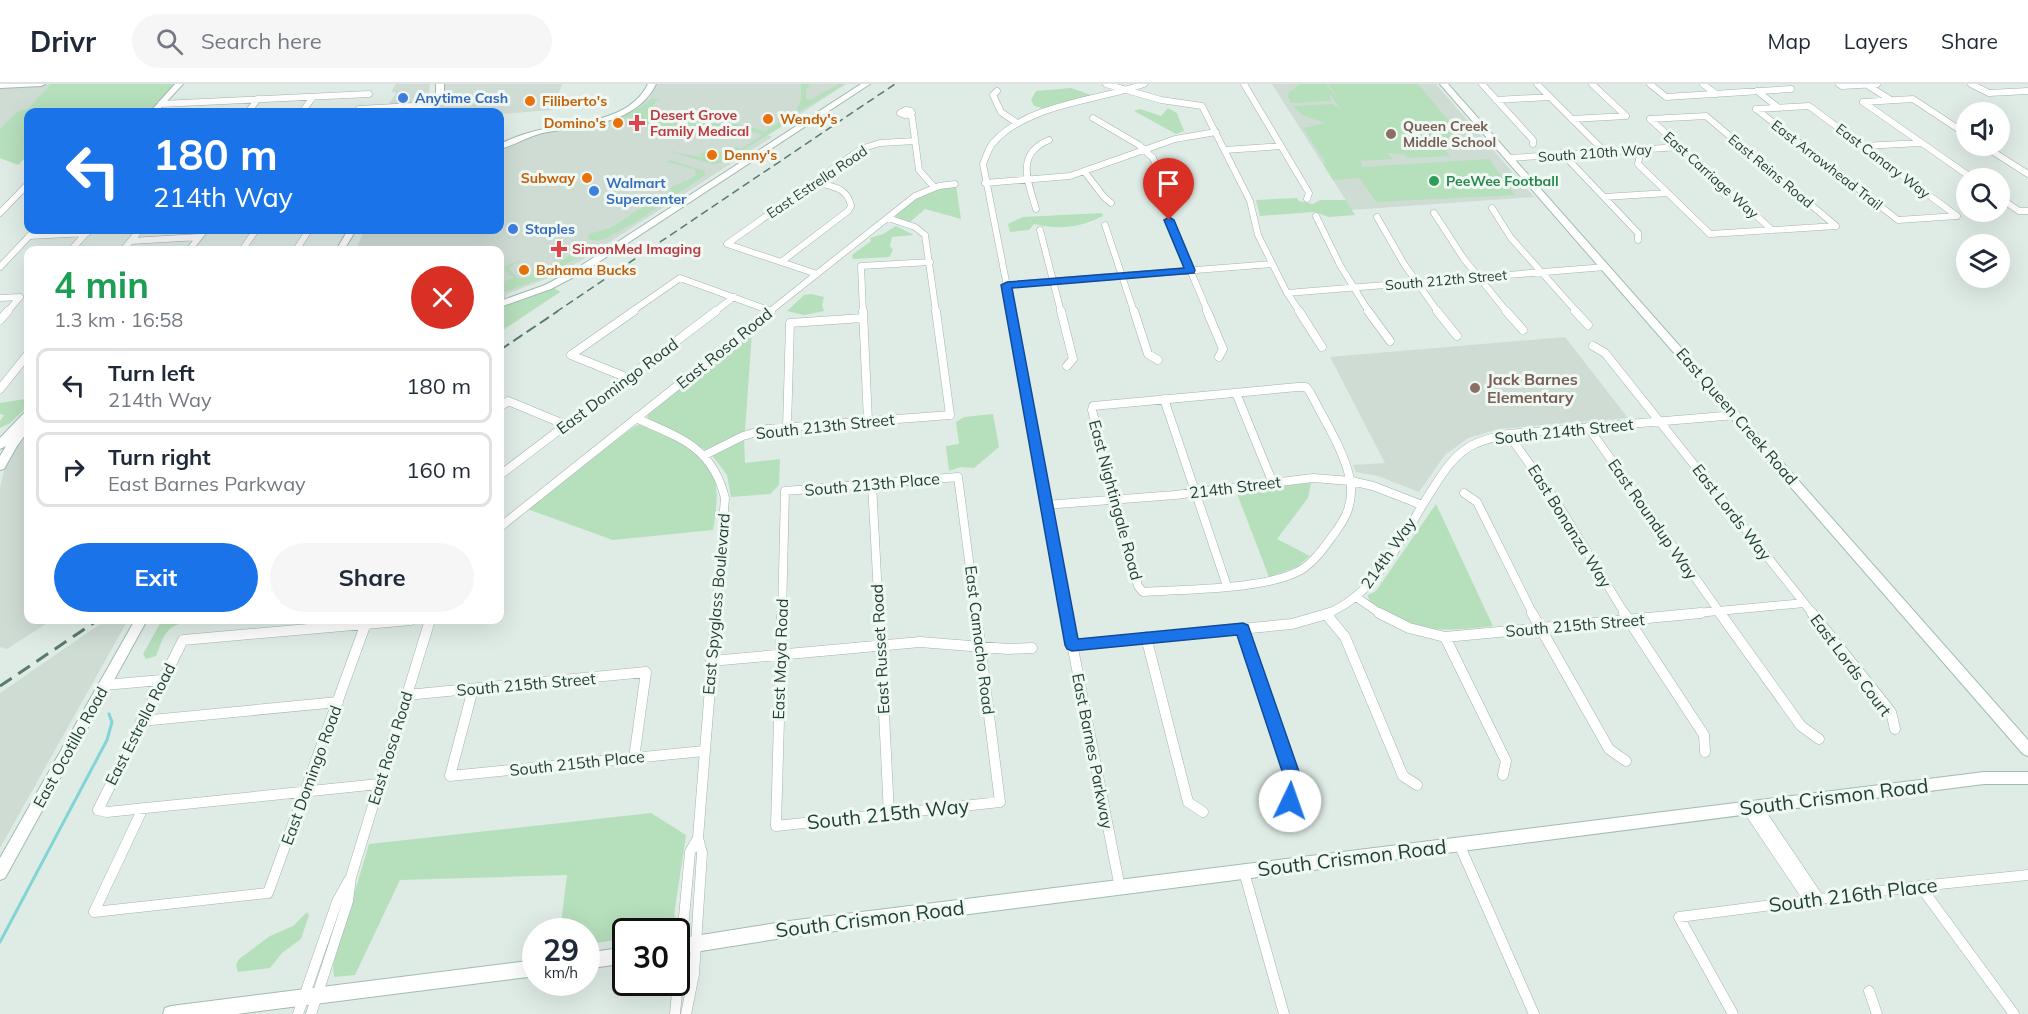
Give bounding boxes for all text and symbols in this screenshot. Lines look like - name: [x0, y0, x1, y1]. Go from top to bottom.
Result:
- search box: [132, 14, 552, 68]
- text: Drivr: [30, 24, 96, 59]
- icon: search: [153, 25, 186, 58]
- text: Search here: [201, 27, 322, 55]
- text: Map: [1768, 28, 1811, 54]
- text: Layers: [1844, 28, 1908, 54]
- text: Share: [1941, 28, 1998, 54]
- place label: Anytime Cash: [415, 89, 508, 107]
- marker: Anytime Cash: [396, 91, 410, 105]
- place label: Filiberto's: [542, 92, 607, 110]
- marker: Filiberto's: [523, 94, 537, 108]
- map controls: [1956, 102, 2010, 288]
- button: sound: [1956, 102, 2010, 156]
- place label: Desert Grove Family Medical: [650, 106, 749, 140]
- place label: Wendy's: [780, 110, 838, 128]
- marker: Wendy's: [761, 112, 775, 126]
- place label: Domino's: [544, 114, 606, 132]
- marker: Desert Grove Family Medical: [628, 114, 646, 132]
- marker: Domino's: [611, 116, 625, 130]
- street label: East Arrowhead Trail: [1768, 116, 1886, 214]
- place label: Queen Creek Middle School: [1403, 117, 1496, 151]
- street label: East Canary Way: [1832, 120, 1934, 203]
- marker: Queen Creek Middle School: [1384, 127, 1398, 141]
- text: 180 m: [153, 128, 278, 181]
- street label: East Carriage Way: [1660, 128, 1763, 223]
- street label: East Reins Road: [1725, 130, 1817, 212]
- icon: left: [54, 132, 132, 210]
- street label: South 210th Way: [1537, 140, 1653, 166]
- street label: East Estrella Road: [763, 142, 871, 222]
- place label: Denny's: [724, 146, 777, 164]
- marker: Denny's: [705, 148, 719, 162]
- pin: [1143, 158, 1194, 220]
- icon: arrive: [1152, 167, 1185, 200]
- button: search: [1956, 168, 2010, 222]
- place label: Subway: [521, 169, 575, 187]
- marker: Subway: [580, 171, 594, 185]
- place label: PeeWee Football: [1446, 172, 1559, 190]
- place label: Walmart Supercenter: [606, 174, 687, 208]
- marker: PeeWee Football: [1427, 174, 1441, 188]
- text: 214th Way: [153, 180, 293, 214]
- marker: Walmart Supercenter: [587, 184, 601, 198]
- place label: Staples: [525, 220, 575, 238]
- marker: Staples: [506, 222, 520, 236]
- button: layers: [1956, 234, 2010, 288]
- marker: SimonMed Imaging: [550, 240, 568, 258]
- place label: SimonMed Imaging: [572, 240, 701, 258]
- place label: Bahama Bucks: [536, 261, 636, 279]
- text: 4 min: [54, 262, 149, 307]
- marker: Bahama Bucks: [517, 263, 531, 277]
- button: close: [411, 266, 474, 329]
- street label: South 212th Street: [1384, 266, 1508, 294]
- street label: East Rosa Road: [672, 303, 776, 393]
- text: 1.3 km · 16:58: [54, 307, 183, 332]
- street label: East Domingo Road: [552, 334, 682, 438]
- street label: East Queen Creek Road: [1672, 343, 1802, 489]
- text: Turn left: [108, 359, 195, 387]
- icon: left: [57, 369, 90, 402]
- place label: Jack Barnes Elementary: [1487, 369, 1578, 407]
- text: 180 m: [406, 372, 471, 400]
- marker: Jack Barnes Elementary: [1468, 381, 1482, 395]
- text: 214th Way: [108, 387, 212, 412]
- street label: South 213th Street: [754, 409, 896, 443]
- street label: South 214th Street: [1493, 414, 1635, 448]
- street label: East Nightingale Road: [1085, 418, 1147, 582]
- text: Turn right: [108, 443, 211, 471]
- icon: right: [57, 453, 90, 486]
- street label: East Roundup Way: [1604, 455, 1702, 584]
- text: 160 m: [406, 456, 471, 484]
- street label: East Lords Way: [1688, 460, 1776, 564]
- street label: East Bonanza Way: [1524, 461, 1616, 592]
- street label: South 213th Place: [804, 468, 940, 500]
- text: East Barnes Parkway: [108, 471, 306, 496]
- street label: 214th Street: [1188, 471, 1282, 503]
- street label: East Spyglass Boulevard: [698, 512, 734, 696]
- street label: 214th Way: [1356, 513, 1420, 593]
- button: Exit: [54, 543, 258, 612]
- button: Share: [270, 543, 474, 612]
- street label: East Camacho Road: [961, 564, 999, 716]
- street label: East Russet Road: [867, 583, 893, 715]
- street label: East Maya Road: [768, 598, 792, 720]
- street label: South 215th Street: [1505, 609, 1646, 641]
- street label: East Lords Court: [1806, 610, 1896, 720]
- street label: East Estrella Road: [101, 660, 179, 788]
- street label: South 215th Street: [456, 668, 597, 700]
- street label: East Barnes Parkway: [1068, 671, 1118, 831]
- street label: East Ocotillo Road: [28, 683, 112, 811]
- street label: East Rosa Road: [363, 689, 417, 807]
- street label: East Domingo Road: [276, 702, 346, 848]
- street label: South 215th Place: [508, 746, 646, 780]
- position arrow: [1258, 769, 1322, 833]
- street label: South Crismon Road: [1738, 773, 1930, 820]
- street label: South 215th Way: [806, 793, 971, 834]
- street label: South Crismon Road: [1256, 834, 1448, 881]
- street label: South 216th Place: [1767, 872, 1939, 917]
- street label: South Crismon Road: [774, 895, 966, 942]
- speed limit sign: 30: [612, 918, 690, 996]
- text: 29: [543, 931, 579, 969]
- text: km/h: [544, 963, 578, 982]

